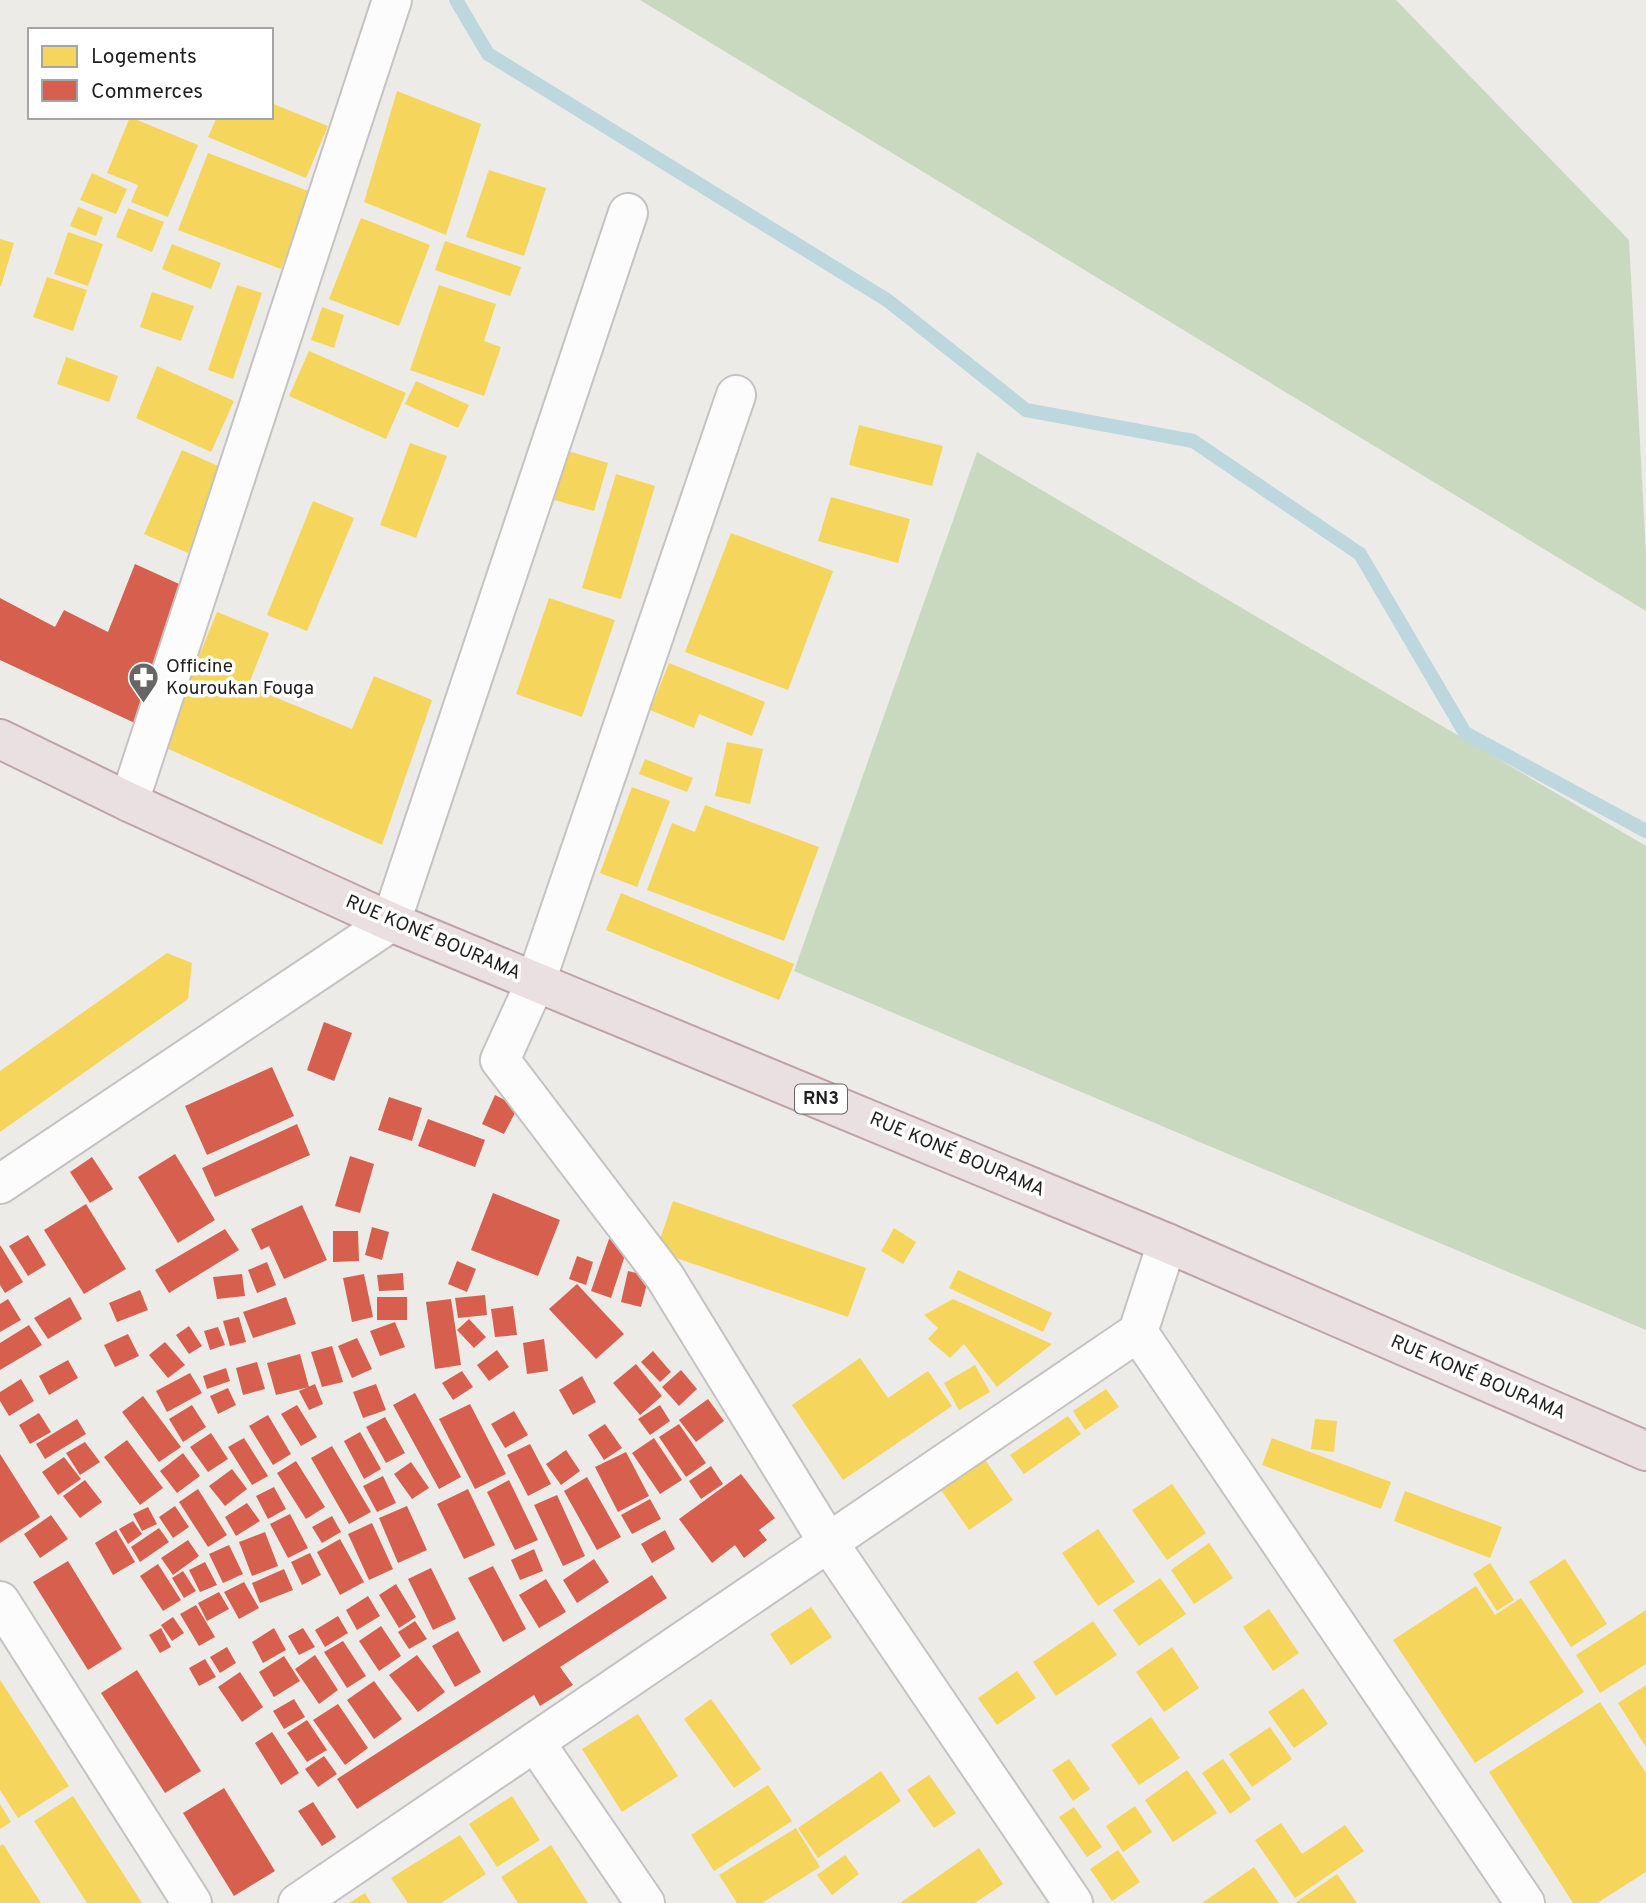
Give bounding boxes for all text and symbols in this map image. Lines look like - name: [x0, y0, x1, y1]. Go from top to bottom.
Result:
- legend: [28, 28, 273, 119]
- text: Logements: [91, 44, 197, 71]
- text: Commerces: [91, 79, 203, 106]
- place label: Officine Kouroukan Fouga: [166, 655, 314, 701]
- pharmacy icon: Officine Kouroukan Fouga: [126, 661, 160, 705]
- street label: RUE KONÉ BOURAMA: [342, 889, 525, 986]
- road number: RN3: [795, 1084, 847, 1114]
- street label: RUE KONÉ BOURAMA: [866, 1106, 1049, 1203]
- street label: RUE KONÉ BOURAMA: [1387, 1329, 1570, 1426]

